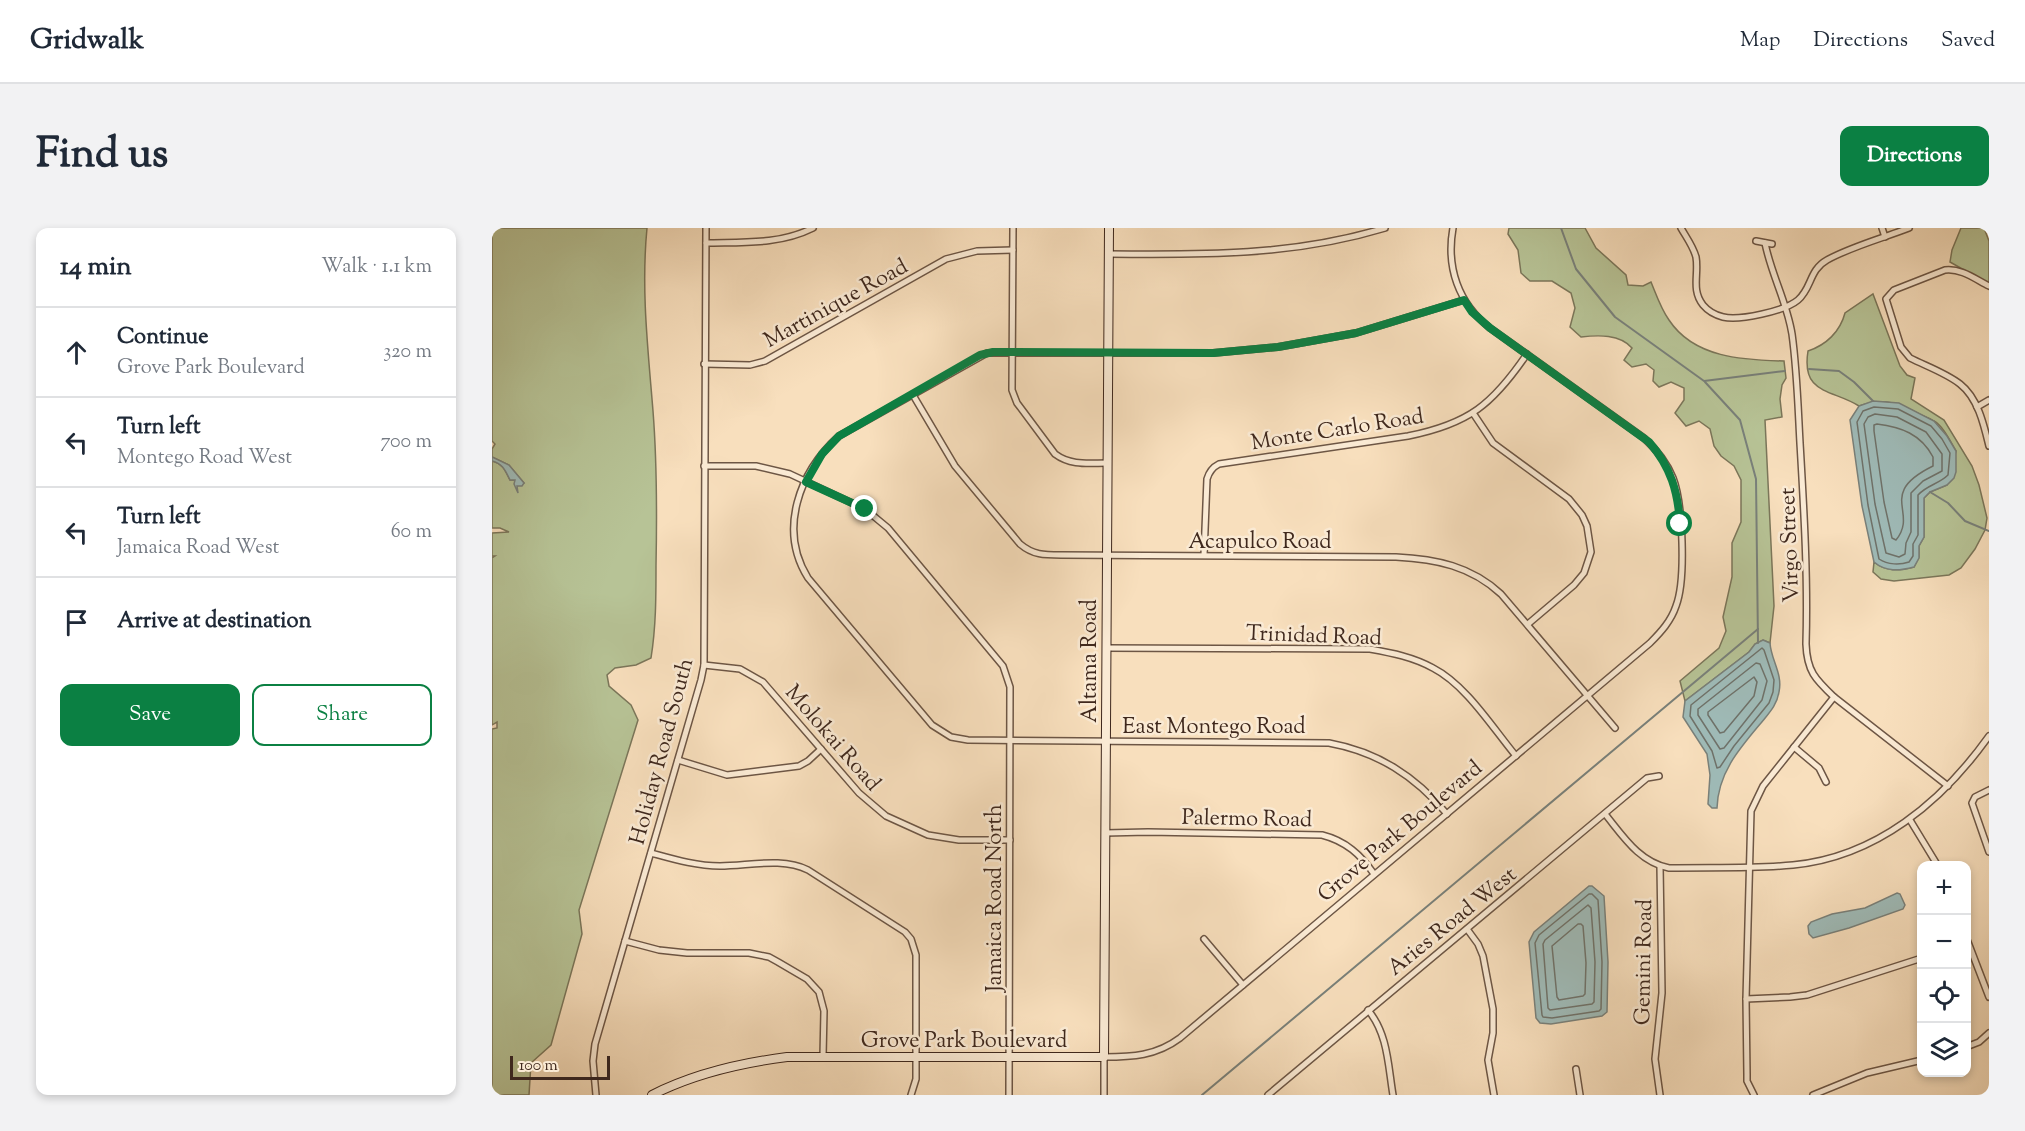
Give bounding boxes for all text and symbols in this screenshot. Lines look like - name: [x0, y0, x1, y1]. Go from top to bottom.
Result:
- text: Gridwalk: [30, 21, 144, 61]
- text: Map: [1740, 26, 1780, 56]
- text: Directions: [1813, 26, 1908, 56]
- text: Saved: [1941, 26, 1995, 56]
- text: Find us: [36, 126, 168, 186]
- button: Directions: [1840, 126, 1989, 186]
- text: 14 min: [60, 249, 132, 286]
- street label: Martinique Road: [759, 252, 914, 357]
- text: Walk · 1.1 km: [321, 253, 432, 282]
- text: Continue: [117, 322, 208, 354]
- icon: ahead: [60, 336, 93, 369]
- text: 320 m: [383, 338, 432, 367]
- text: Grove Park Boulevard: [117, 354, 305, 383]
- street label: Monte Carlo Road: [1249, 401, 1426, 460]
- text: Turn left: [117, 412, 200, 444]
- icon: left: [60, 426, 93, 459]
- text: 700 m: [380, 428, 432, 457]
- text: Montego Road West: [117, 444, 292, 473]
- street label: Virgo Street: [1773, 486, 1809, 603]
- route end: [851, 495, 877, 521]
- text: Turn left: [117, 502, 200, 534]
- route start: [1666, 510, 1692, 536]
- icon: left: [60, 516, 93, 549]
- text: 60 m: [391, 518, 432, 547]
- street label: Acapulco Road: [1188, 527, 1332, 559]
- text: Jamaica Road West: [117, 534, 279, 563]
- street label: Altama Road: [1075, 599, 1107, 723]
- icon: arrive: [60, 606, 93, 639]
- text: Arrive at destination: [117, 606, 312, 638]
- street label: Trinidad Road: [1245, 619, 1382, 655]
- street label: Holiday Road South: [623, 655, 703, 849]
- street label: Molokai Road: [776, 679, 887, 799]
- button: Save: [60, 684, 240, 746]
- button: Share: [252, 684, 432, 746]
- street label: East Montego Road: [1122, 712, 1306, 744]
- street label: Grove Park Boulevard: [1312, 754, 1490, 911]
- street label: Palermo Road: [1181, 803, 1313, 837]
- street label: Jamaica Road North: [980, 804, 1012, 993]
- street label: Aries Road West: [1381, 860, 1525, 985]
- map controls: [1917, 861, 1971, 1077]
- button: +: [1917, 861, 1971, 915]
- street label: Gemini Road: [1628, 899, 1662, 1025]
- button: −: [1917, 915, 1971, 969]
- button: locate: [1917, 969, 1971, 1023]
- button: layers: [1917, 1023, 1971, 1077]
- street label: Grove Park Boulevard: [861, 1026, 1067, 1058]
- scale bar: [510, 1053, 610, 1080]
- text: 100 m: [519, 1055, 558, 1078]

